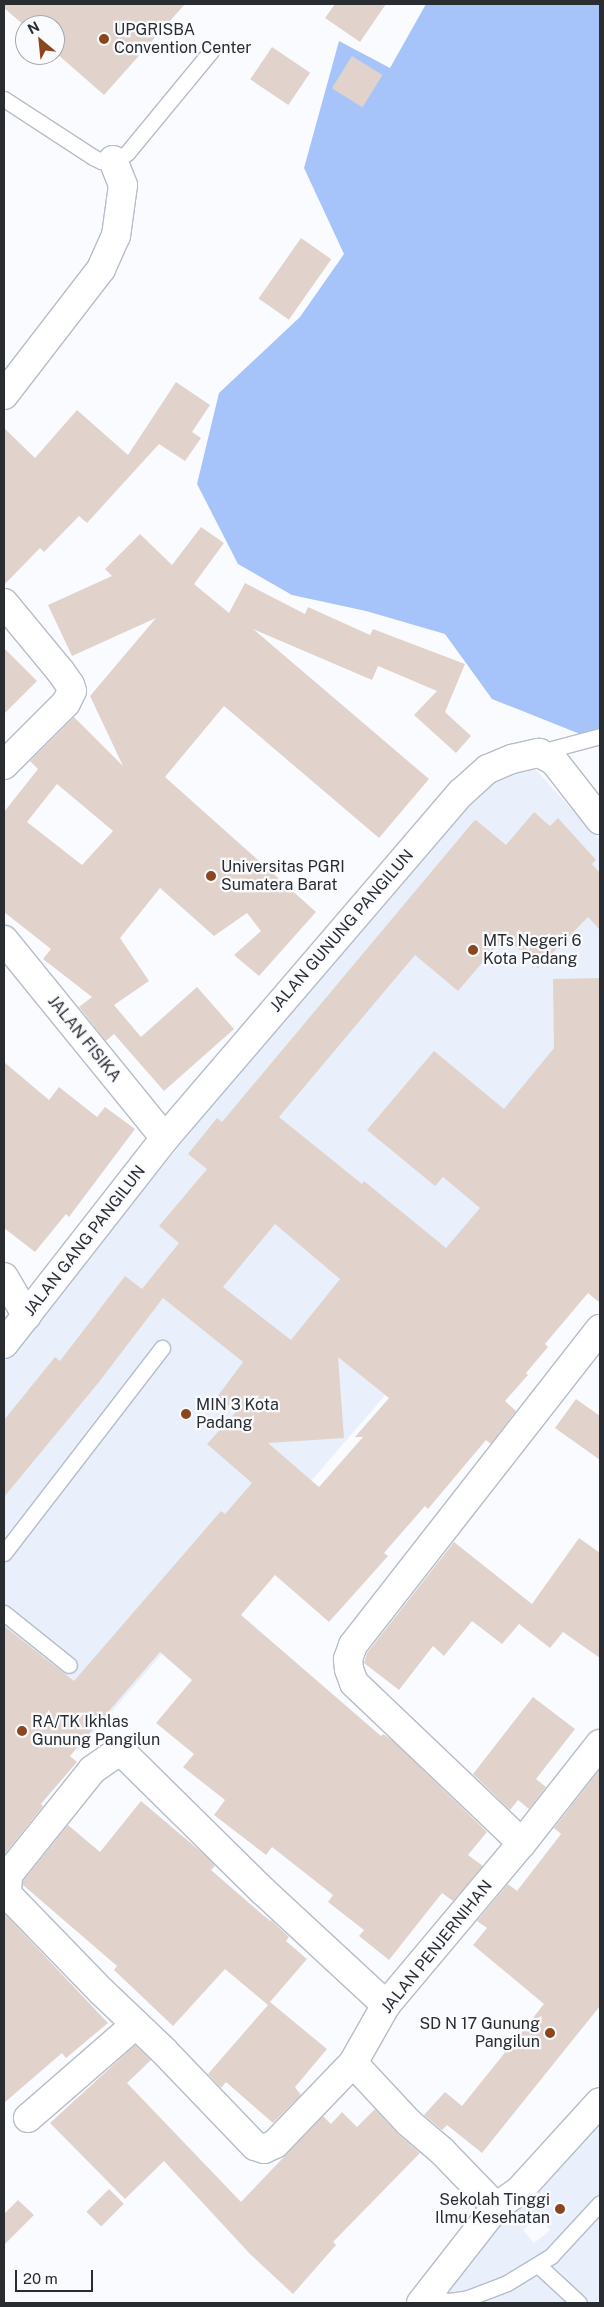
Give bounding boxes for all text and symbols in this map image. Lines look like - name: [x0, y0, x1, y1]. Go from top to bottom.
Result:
- north arrow: [15, 15, 65, 65]
- text: N: [25, 18, 42, 37]
- place label: UPGRISBA Convention Center: [114, 20, 251, 58]
- marker: UPGRISBA Convention Center: [98, 33, 110, 45]
- street label: JALAN GUNUNG PANGILUN: [266, 846, 418, 1016]
- place label: Universitas PGRI Sumatera Barat: [221, 857, 345, 895]
- marker: Universitas PGRI Sumatera Barat: [205, 870, 217, 882]
- place label: MTs Negeri 6 Kota Padang: [483, 931, 581, 969]
- marker: MTs Negeri 6 Kota Padang: [467, 944, 479, 956]
- street label: JALAN FISIKA: [43, 992, 125, 1086]
- street label: JALAN GANG PANGILUN: [20, 1162, 150, 1320]
- place label: MIN 3 Kota Padang: [196, 1395, 279, 1433]
- marker: MIN 3 Kota Padang: [180, 1408, 192, 1420]
- place label: RA/TK Ikhlas Gunung Pangilun: [32, 1712, 160, 1750]
- marker: RA/TK Ikhlas Gunung Pangilun: [16, 1725, 28, 1737]
- street label: JALAN PENJERNIHAN: [377, 1877, 497, 2017]
- place label: SD N 17 Gunung Pangilun: [419, 2014, 540, 2052]
- marker: SD N 17 Gunung Pangilun: [544, 2027, 556, 2039]
- place label: Sekolah Tinggi Ilmu Kesehatan: [435, 2190, 550, 2228]
- marker: Sekolah Tinggi Ilmu Kesehatan: [554, 2203, 566, 2215]
- scale bar: [18, 2260, 95, 2292]
- text: 20 m: [23, 2270, 58, 2287]

